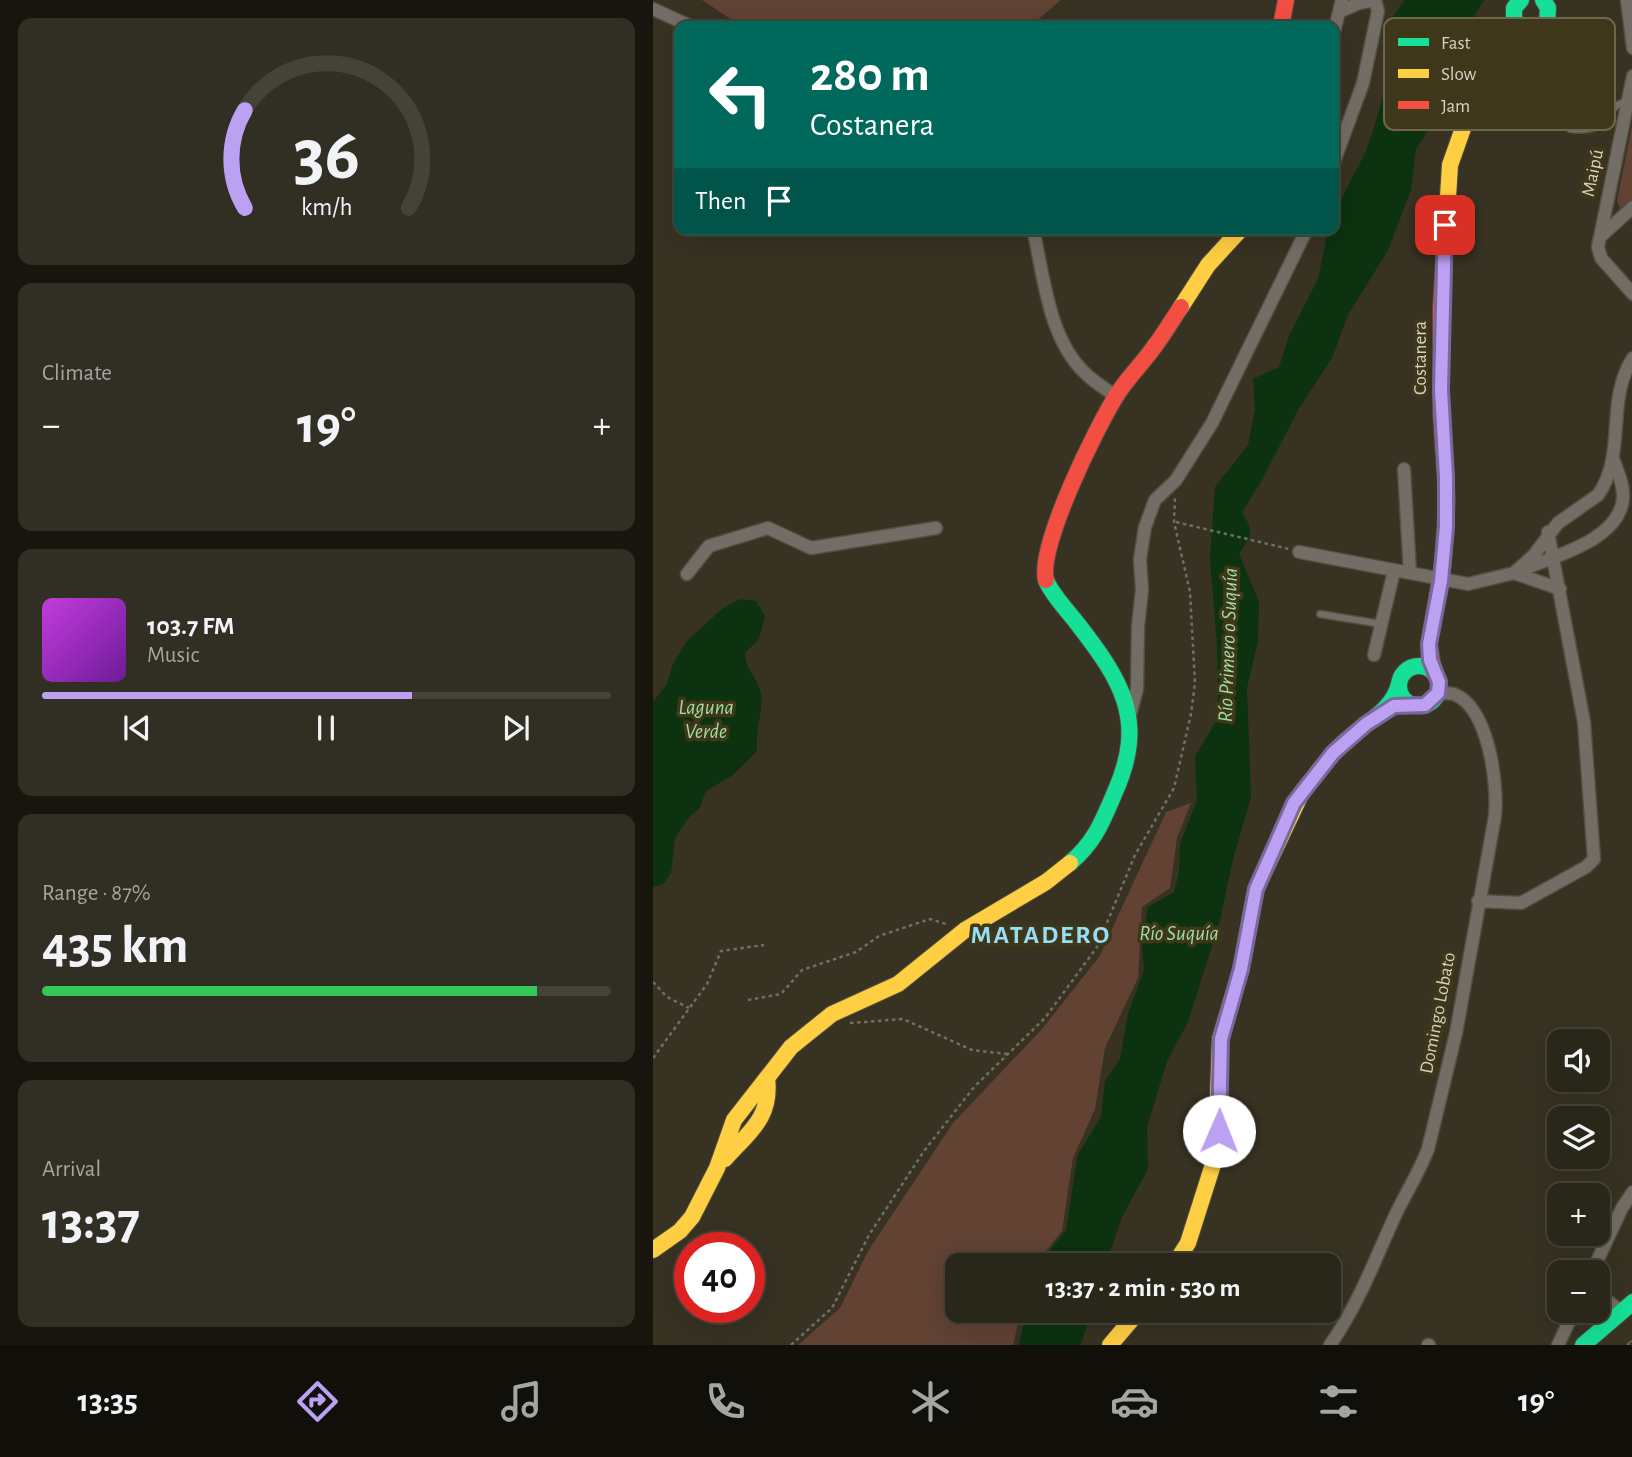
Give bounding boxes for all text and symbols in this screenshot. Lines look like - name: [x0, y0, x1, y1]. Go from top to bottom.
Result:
- legend: [1384, 18, 1615, 130]
- text: Fast: [1441, 34, 1471, 53]
- icon: left: [695, 49, 786, 140]
- text: 280 m: [810, 51, 930, 100]
- text: Slow: [1441, 65, 1477, 84]
- text: Jam: [1441, 97, 1470, 116]
- text: Costanera: [810, 109, 934, 141]
- text: 36: [293, 120, 360, 193]
- street label: Maipú: [1579, 147, 1607, 198]
- icon: arrive: [760, 182, 798, 220]
- text: Then: [695, 188, 746, 214]
- text: km/h: [301, 195, 352, 220]
- pin: [1415, 195, 1475, 255]
- icon: arrive: [1426, 206, 1464, 244]
- street label: Costanera: [1411, 321, 1430, 395]
- text: Climate: [42, 362, 112, 385]
- text: 19°: [297, 400, 356, 452]
- text: −: [42, 407, 60, 445]
- text: +: [593, 407, 611, 445]
- water label: Río Primero o Suquía: [1215, 567, 1241, 723]
- text: 103.7 FM: [147, 613, 235, 639]
- text: Music: [147, 644, 199, 667]
- water label: Laguna Verde: [678, 697, 734, 742]
- icon: previous: [118, 709, 156, 747]
- icon: pause: [307, 709, 345, 747]
- icon: next: [497, 709, 535, 747]
- text: Range · 87%: [42, 882, 151, 905]
- text: 435 km: [42, 920, 189, 972]
- district label: MATADERO: [971, 922, 1111, 948]
- water label: Río Suquía: [1139, 923, 1219, 944]
- street label: Domingo Lobato: [1417, 951, 1459, 1075]
- map controls: [1547, 1029, 1610, 1323]
- button: sound: [1547, 1029, 1610, 1092]
- position arrow: [1182, 1094, 1256, 1168]
- button: layers: [1547, 1106, 1610, 1169]
- text: Arrival: [42, 1158, 101, 1181]
- button: +: [1547, 1183, 1610, 1246]
- text: 13:37: [42, 1196, 140, 1248]
- speed limit sign: 40: [674, 1232, 765, 1323]
- button: −: [1547, 1260, 1610, 1323]
- text: 13:37 · 2 min · 530 m: [1045, 1275, 1241, 1301]
- icon: directions: [293, 1377, 342, 1426]
- icon: music: [497, 1377, 546, 1426]
- icon: phone: [701, 1377, 750, 1426]
- icon: climate: [906, 1377, 955, 1426]
- icon: car: [1110, 1377, 1159, 1426]
- icon: filters: [1314, 1377, 1363, 1426]
- text: 13:35: [78, 1385, 138, 1417]
- text: 19°: [1518, 1385, 1554, 1417]

